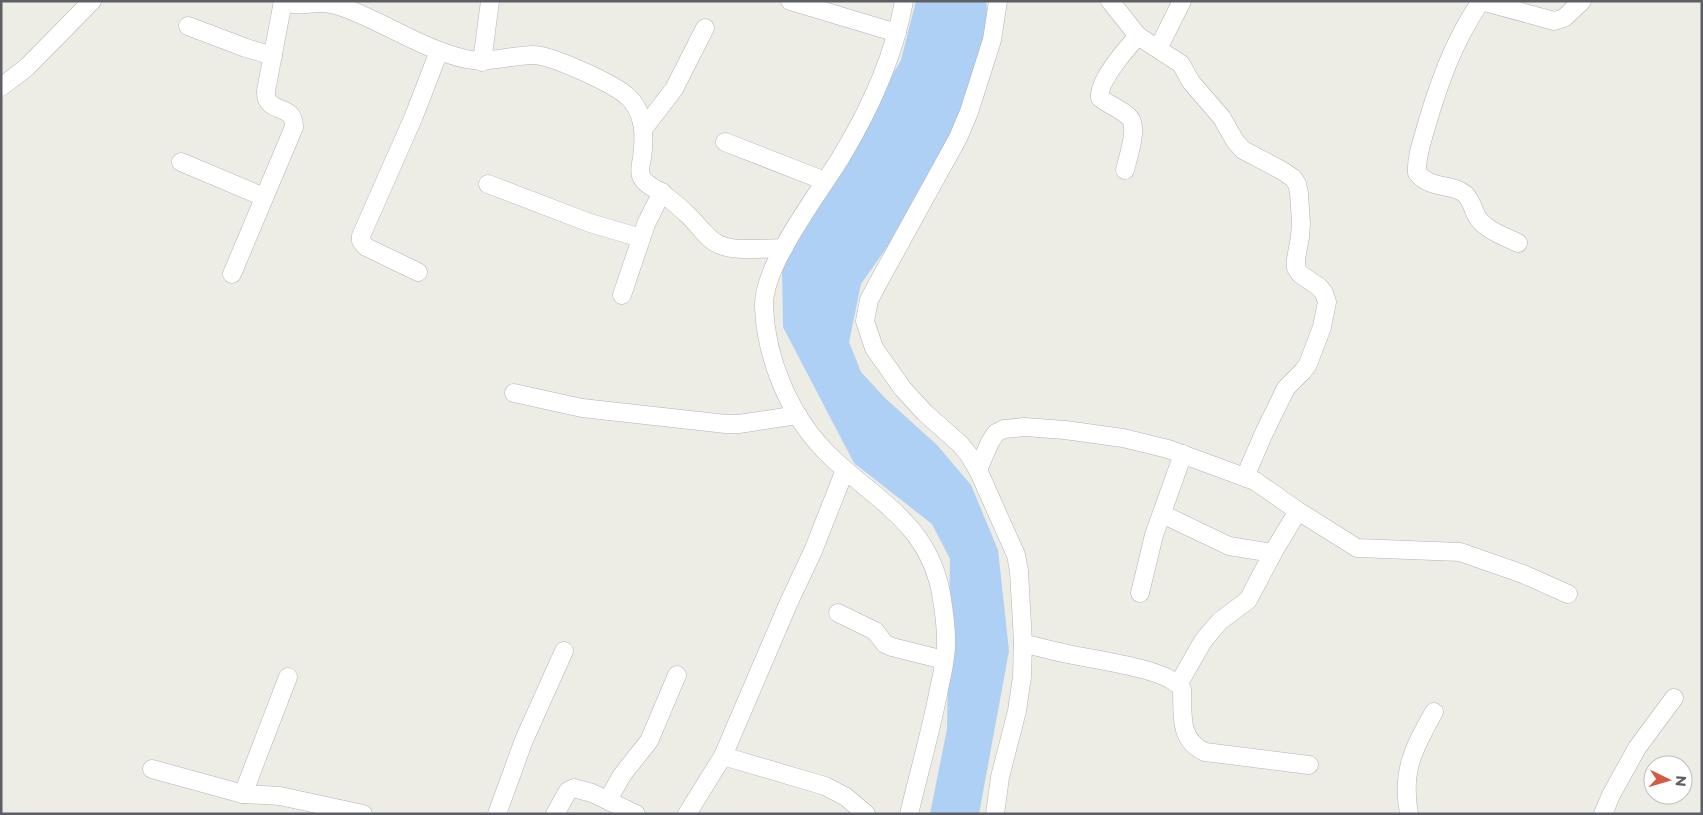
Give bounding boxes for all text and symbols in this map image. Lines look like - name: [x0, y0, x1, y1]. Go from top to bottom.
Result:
- north arrow: [1643, 755, 1693, 805]
- text: N: [1671, 775, 1690, 788]

